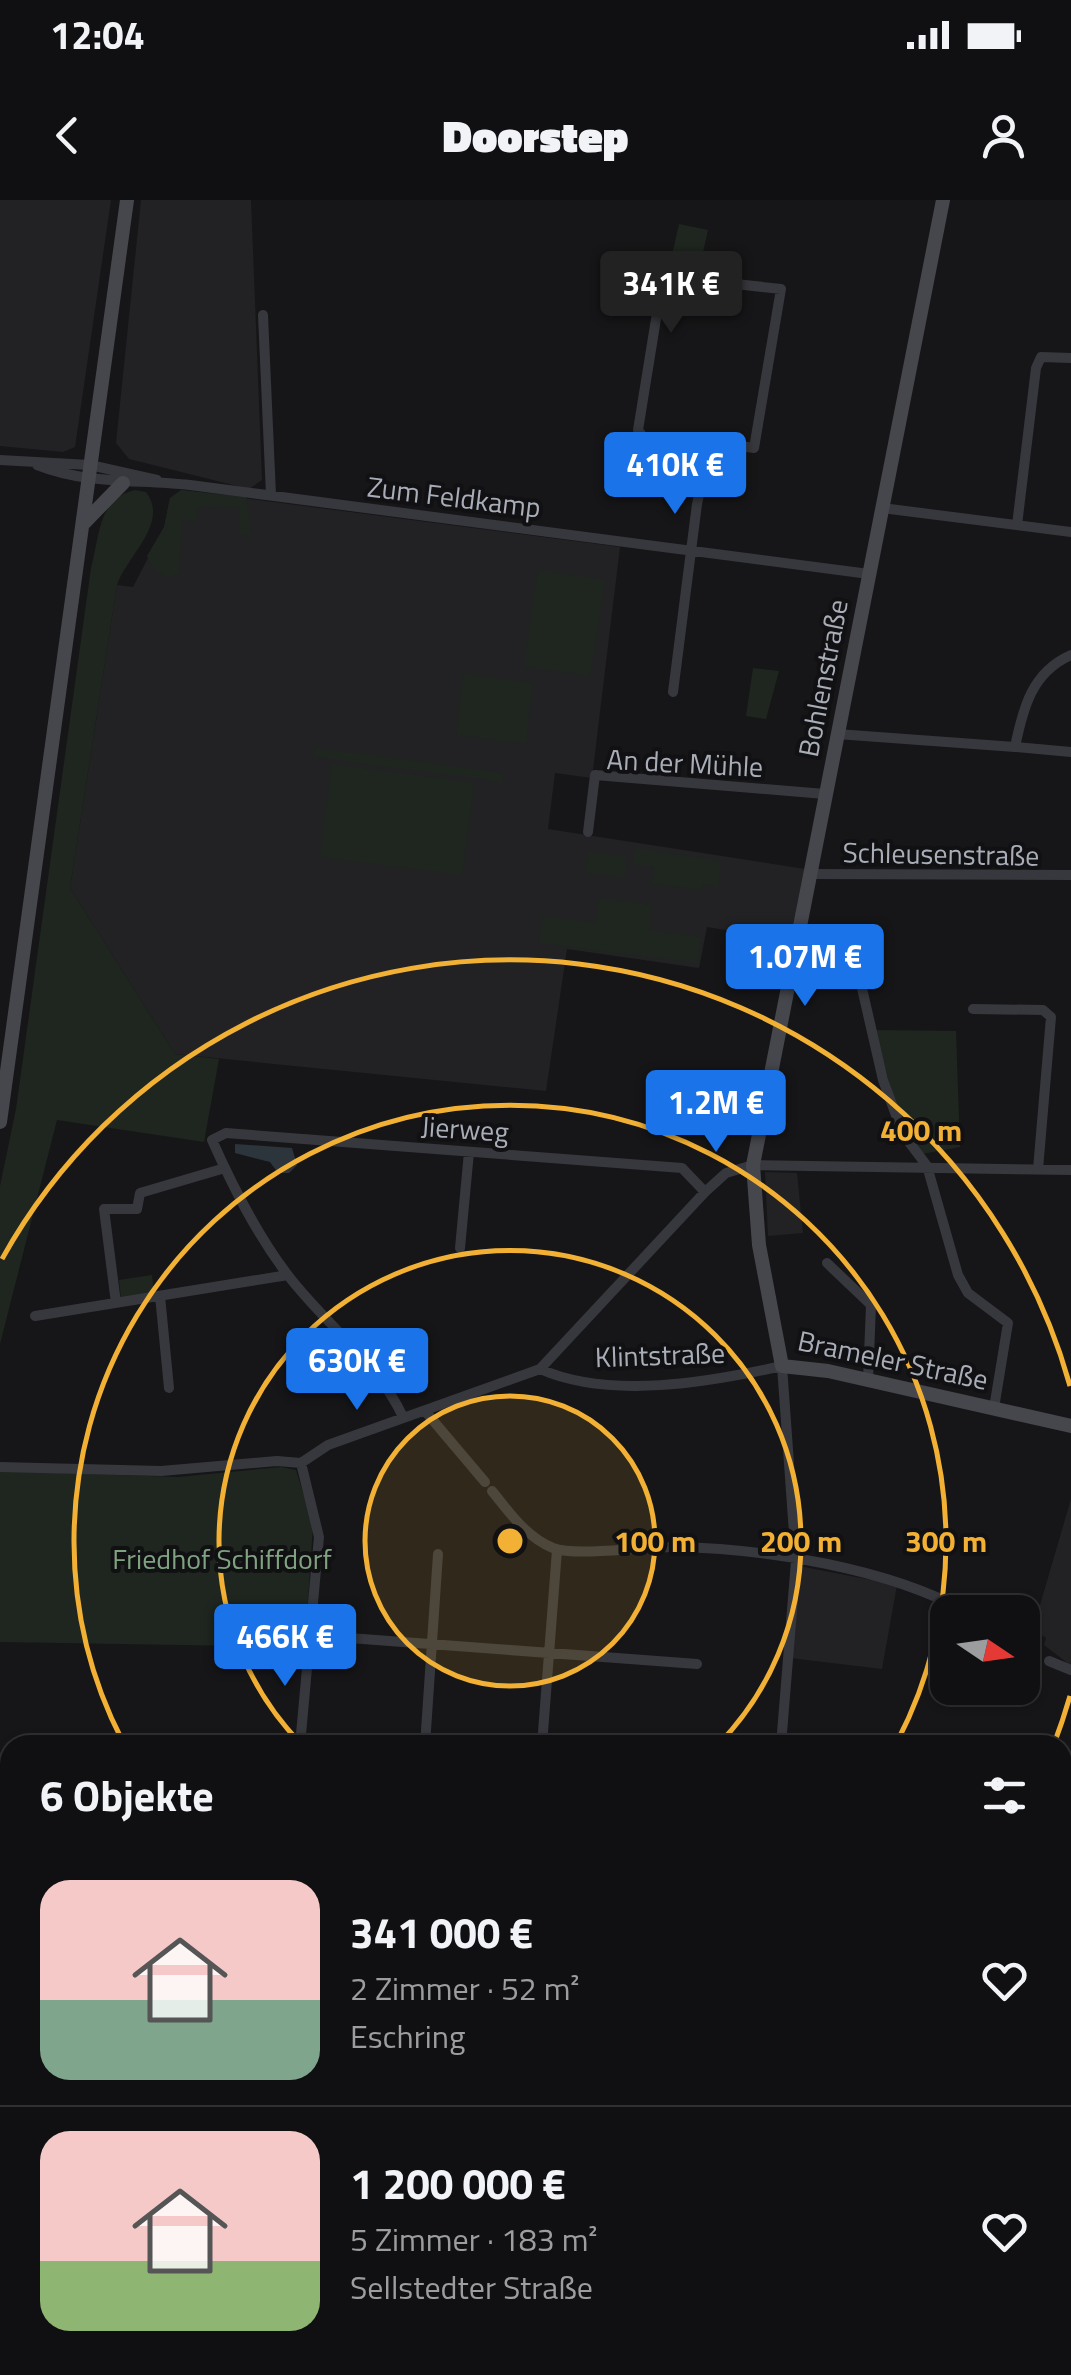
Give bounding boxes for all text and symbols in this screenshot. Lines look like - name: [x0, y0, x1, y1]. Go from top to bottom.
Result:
- text: 12:04: [50, 6, 145, 64]
- text: Doorstep: [443, 101, 628, 169]
- icon: back: [40, 108, 95, 163]
- icon: person: [976, 108, 1031, 163]
- pin: 341K €: [590, 251, 752, 336]
- text: 341K €: [622, 259, 720, 307]
- pin: 410K €: [594, 432, 756, 517]
- text: 410K €: [626, 440, 724, 488]
- street label: Zum Feldkamp: [365, 465, 543, 528]
- street label: Bohlenstraße: [786, 596, 859, 760]
- street label: An der Mühle: [606, 737, 764, 788]
- street label: Schleusenstraße: [842, 830, 1040, 877]
- pin: 1.07M €: [713, 924, 897, 1009]
- text: 1.07M €: [748, 932, 862, 980]
- pin: 1.2M €: [635, 1070, 797, 1155]
- text: 1.2M €: [668, 1078, 764, 1126]
- street label: Jierweg: [420, 1104, 510, 1153]
- text: 400 m: [880, 1107, 962, 1153]
- street label: Brameler Straße: [794, 1318, 992, 1401]
- pin: 630K €: [276, 1328, 438, 1413]
- street label: Klintstraße: [594, 1331, 726, 1378]
- text: 630K €: [308, 1336, 406, 1384]
- text: 100 m: [614, 1518, 696, 1564]
- text: 200 m: [760, 1518, 842, 1564]
- text: 300 m: [905, 1518, 987, 1564]
- centre of rings: [492, 1523, 528, 1559]
- park label: Friedhof Schiffdorf: [112, 1537, 332, 1580]
- north arrow: [930, 1595, 1040, 1705]
- map controls: [930, 1595, 1040, 1705]
- pin: 466K €: [204, 1604, 366, 1689]
- text: 466K €: [236, 1612, 334, 1660]
- text: 6 Objekte: [40, 1763, 214, 1827]
- icon: filters: [977, 1768, 1032, 1823]
- text: 341 000 €: [350, 1900, 533, 1964]
- icon: home: [120, 1920, 240, 2040]
- icon: heart: [977, 1953, 1032, 2008]
- text: 2 Zimmer · 52 m²: [350, 1964, 579, 2012]
- text: Eschring: [350, 2012, 465, 2060]
- text: 1 200 000 €: [350, 2151, 566, 2215]
- icon: home: [120, 2171, 240, 2291]
- icon: heart: [977, 2204, 1032, 2259]
- text: 5 Zimmer · 183 m²: [350, 2215, 597, 2263]
- text: Sellstedter Straße: [350, 2263, 593, 2311]

